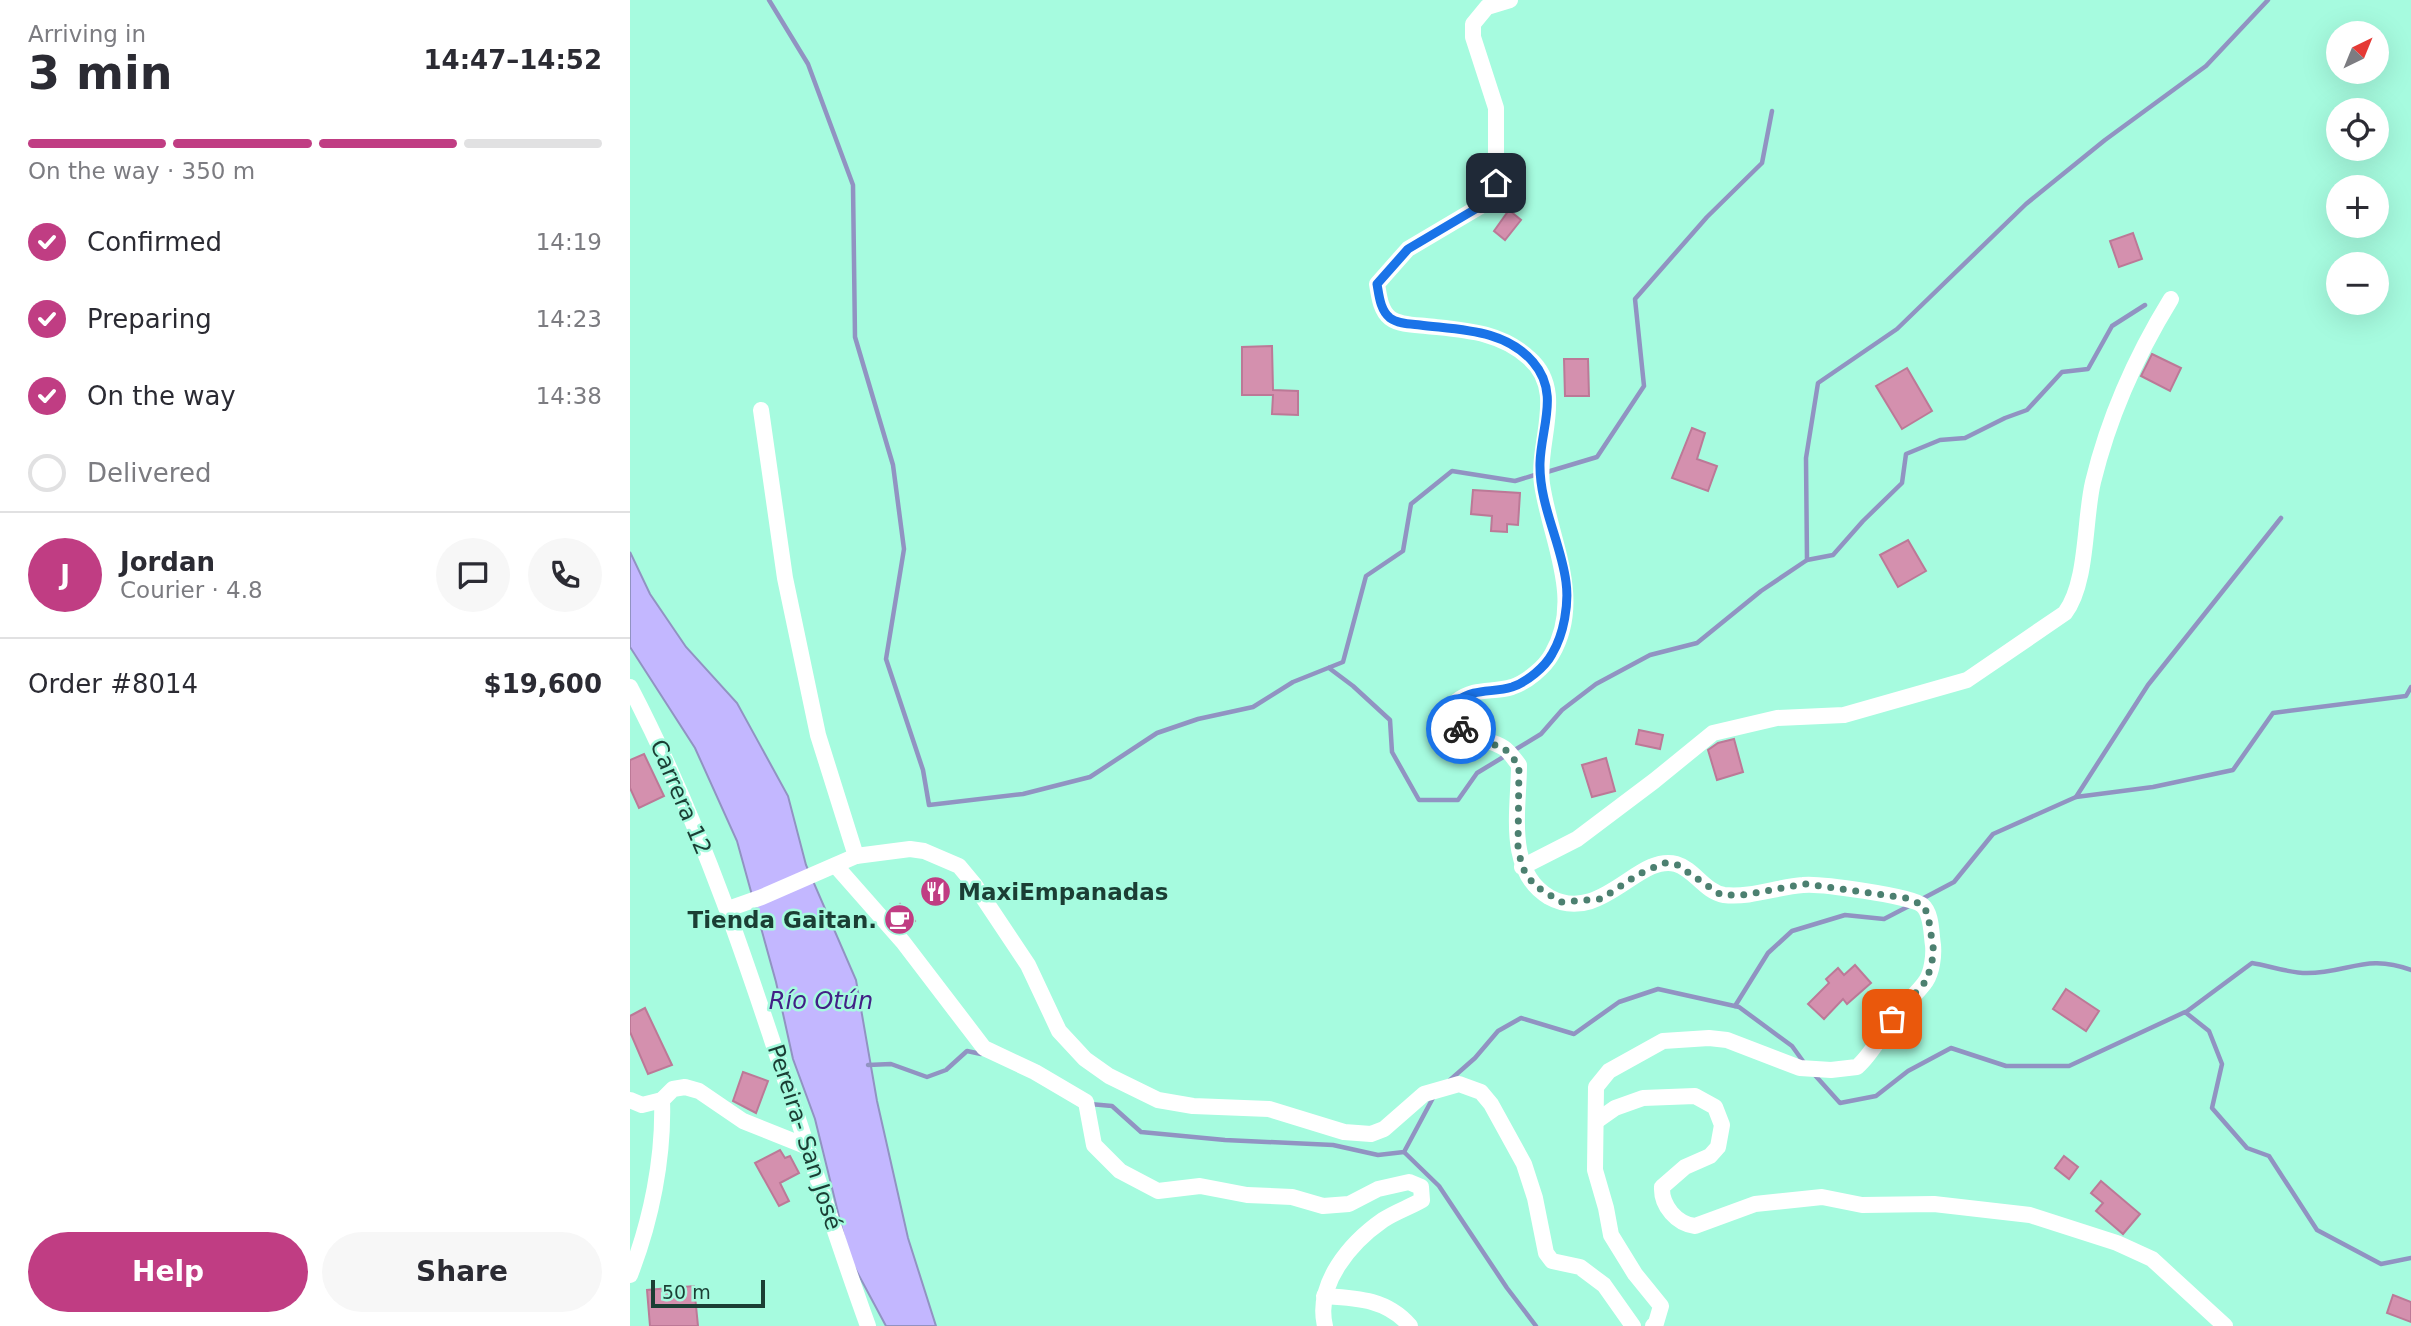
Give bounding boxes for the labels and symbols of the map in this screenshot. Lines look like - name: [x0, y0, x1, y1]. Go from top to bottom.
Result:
- north arrow: [2326, 21, 2389, 84]
- pin: [1466, 153, 1526, 213]
- courier: [1426, 694, 1496, 764]
- street label: Carrera 12: [645, 736, 717, 858]
- restaurant icon: MaxiEmpanadas: [918, 875, 952, 909]
- place label: MaxiEmpanadas: [958, 879, 1168, 905]
- cafe icon: Tienda Gaitan.: [883, 903, 917, 937]
- place label: Tienda Gaitan.: [688, 907, 877, 933]
- water label: Río Otún: [769, 987, 873, 1015]
- pin: [1862, 989, 1922, 1049]
- street label: Pereira- San José: [763, 1041, 847, 1233]
- scale bar: [651, 1277, 765, 1309]

